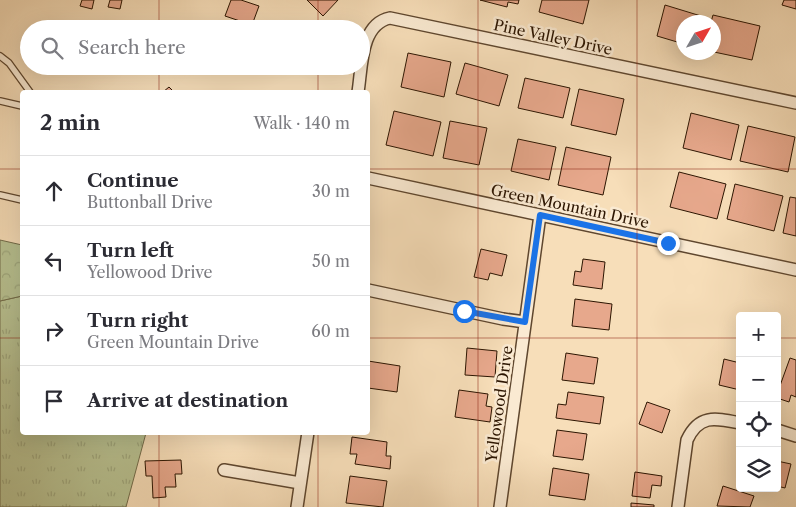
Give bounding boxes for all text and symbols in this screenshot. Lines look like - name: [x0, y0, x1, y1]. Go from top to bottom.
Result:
- street label: Pine Valley Drive: [492, 15, 614, 59]
- north arrow: [676, 15, 721, 60]
- search box: [20, 20, 370, 75]
- icon: search: [38, 34, 66, 62]
- text: Search here: [78, 36, 186, 59]
- text: 2 min: [40, 110, 100, 135]
- text: Walk · 140 m: [253, 113, 350, 133]
- text: Continue: [87, 169, 179, 192]
- icon: ahead: [40, 177, 68, 205]
- street label: Green Mountain Drive: [489, 180, 651, 232]
- text: 30 m: [312, 181, 350, 201]
- text: Buttonball Drive: [87, 192, 213, 212]
- route end: [657, 232, 680, 255]
- text: Turn left: [87, 239, 174, 262]
- icon: left: [40, 247, 68, 275]
- text: 50 m: [312, 251, 350, 271]
- text: Yellowood Drive: [87, 262, 212, 282]
- route start: [453, 300, 476, 323]
- text: Turn right: [87, 309, 188, 332]
- map controls: [736, 312, 781, 492]
- button: +: [736, 312, 781, 357]
- icon: right: [40, 317, 68, 345]
- text: 60 m: [311, 321, 350, 341]
- text: Green Mountain Drive: [87, 332, 259, 352]
- street label: Yellowood Drive: [481, 344, 517, 465]
- button: −: [736, 357, 781, 402]
- icon: arrive: [40, 387, 68, 415]
- text: Arrive at destination: [87, 389, 288, 412]
- button: locate: [736, 402, 781, 447]
- button: layers: [736, 447, 781, 492]

